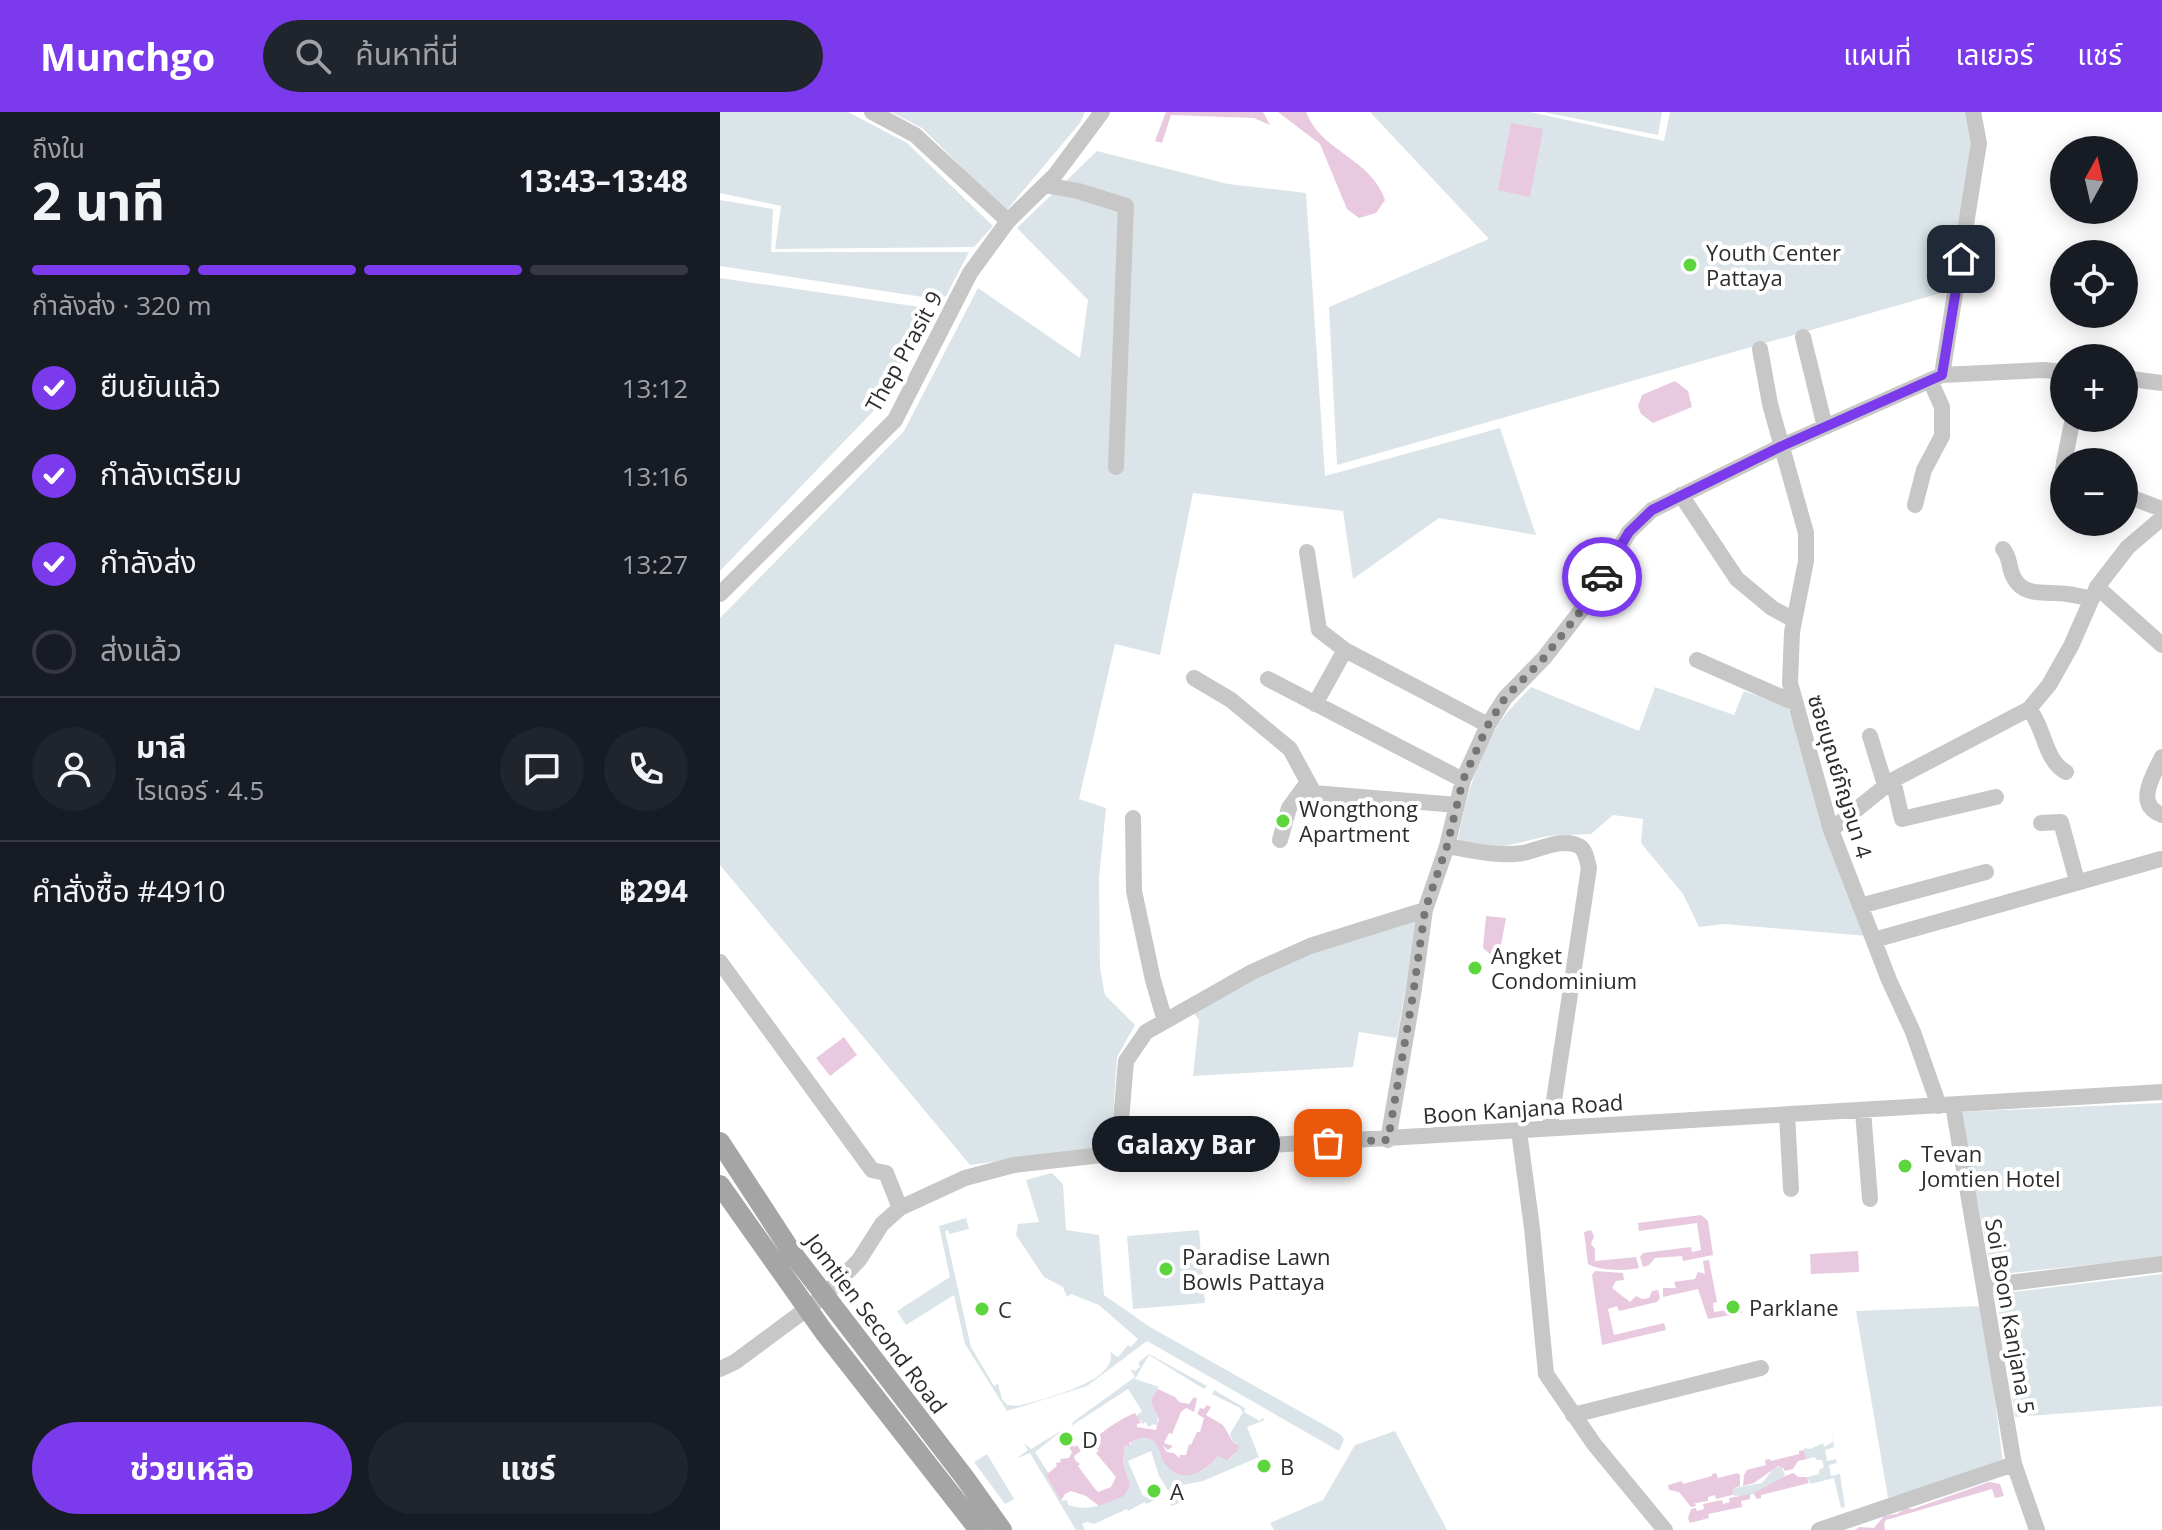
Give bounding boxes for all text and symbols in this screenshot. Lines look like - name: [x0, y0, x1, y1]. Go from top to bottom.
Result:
- search box: [263, 20, 823, 92]
- text: Munchgo: [40, 30, 215, 82]
- text: ค้นหาที่นี่: [355, 33, 459, 74]
- icon: search: [291, 34, 335, 78]
- text: แผนที่: [1843, 35, 1912, 73]
- text: เลเยอร์: [1956, 35, 2033, 73]
- text: แชร์: [2077, 35, 2122, 73]
- text: ถึงใน: [32, 130, 85, 166]
- north arrow: [2050, 136, 2138, 224]
- map controls: [2050, 136, 2138, 536]
- text: 13:43–13:48: [519, 160, 688, 201]
- text: 2 นาที: [32, 164, 165, 235]
- pin: [1927, 225, 1995, 293]
- place label: Youth Center Pattaya: [1706, 237, 1841, 292]
- icon: home: [1939, 237, 1983, 281]
- button: locate: [2050, 240, 2138, 328]
- marker: Youth Center Pattaya: [1681, 256, 1699, 274]
- street label: Thep Prasit 9: [857, 285, 949, 417]
- text: กำลังส่ง · 320 m: [32, 287, 212, 323]
- button: +: [2050, 344, 2138, 432]
- text: ยืนยันแล้ว: [100, 365, 221, 406]
- icon: check: [32, 366, 76, 410]
- text: 13:12: [622, 370, 688, 406]
- button: −: [2050, 448, 2138, 536]
- text: กำลังเตรียม: [100, 453, 242, 494]
- icon: check: [32, 454, 76, 498]
- text: 13:16: [622, 458, 688, 494]
- courier: [1562, 537, 1642, 617]
- text: กำลังส่ง: [100, 541, 197, 582]
- icon: check: [32, 542, 76, 586]
- text: 13:27: [622, 546, 688, 582]
- icon: car: [1580, 555, 1624, 599]
- text: ส่งแล้ว: [100, 629, 182, 670]
- street label: ซอยบุณย์กัญจนา 4: [1802, 690, 1880, 862]
- text: มาลี: [136, 726, 186, 767]
- button: person: [32, 727, 116, 811]
- button: chat: [500, 727, 584, 811]
- button: phone: [604, 727, 688, 811]
- text: ไรเดอร์ · 4.5: [136, 772, 264, 808]
- place label: Wongthong Apartment: [1299, 793, 1418, 848]
- marker: Wongthong Apartment: [1274, 812, 1292, 830]
- text: คำสั่งซื้อ #4910: [32, 870, 226, 911]
- text: ฿294: [619, 870, 688, 911]
- place label: Angket Condominium: [1491, 940, 1637, 995]
- marker: Angket Condominium: [1466, 959, 1484, 977]
- street label: Boon Kanjana Road: [1422, 1086, 1624, 1130]
- pin: [1294, 1109, 1362, 1177]
- callout: Galaxy Bar: [1092, 1115, 1280, 1171]
- icon: bag: [1306, 1121, 1350, 1165]
- text: Galaxy Bar: [1116, 1126, 1256, 1162]
- place label: Tevan Jomtien Hotel: [1919, 1138, 2061, 1193]
- marker: Tevan Jomtien Hotel: [1896, 1157, 1914, 1175]
- street label: Soi Boon Kanjana 5: [1979, 1216, 2043, 1416]
- street label: Jomtien Second Road: [798, 1225, 955, 1419]
- place label: Paradise Lawn Bowls Pattaya: [1182, 1241, 1331, 1296]
- marker: Paradise Lawn Bowls Pattaya: [1157, 1260, 1175, 1278]
- place label: Parklane: [1749, 1292, 1839, 1322]
- place label: C: [998, 1294, 1012, 1324]
- marker: Parklane: [1724, 1298, 1742, 1316]
- marker: C: [973, 1300, 991, 1318]
- button: ช่วยเหลือ: [32, 1422, 352, 1514]
- button: แชร์: [368, 1422, 688, 1514]
- place label: D: [1082, 1424, 1098, 1454]
- marker: D: [1057, 1430, 1075, 1448]
- place label: B: [1280, 1451, 1294, 1481]
- marker: B: [1255, 1457, 1273, 1475]
- place label: A: [1170, 1476, 1184, 1506]
- marker: A: [1145, 1482, 1163, 1500]

